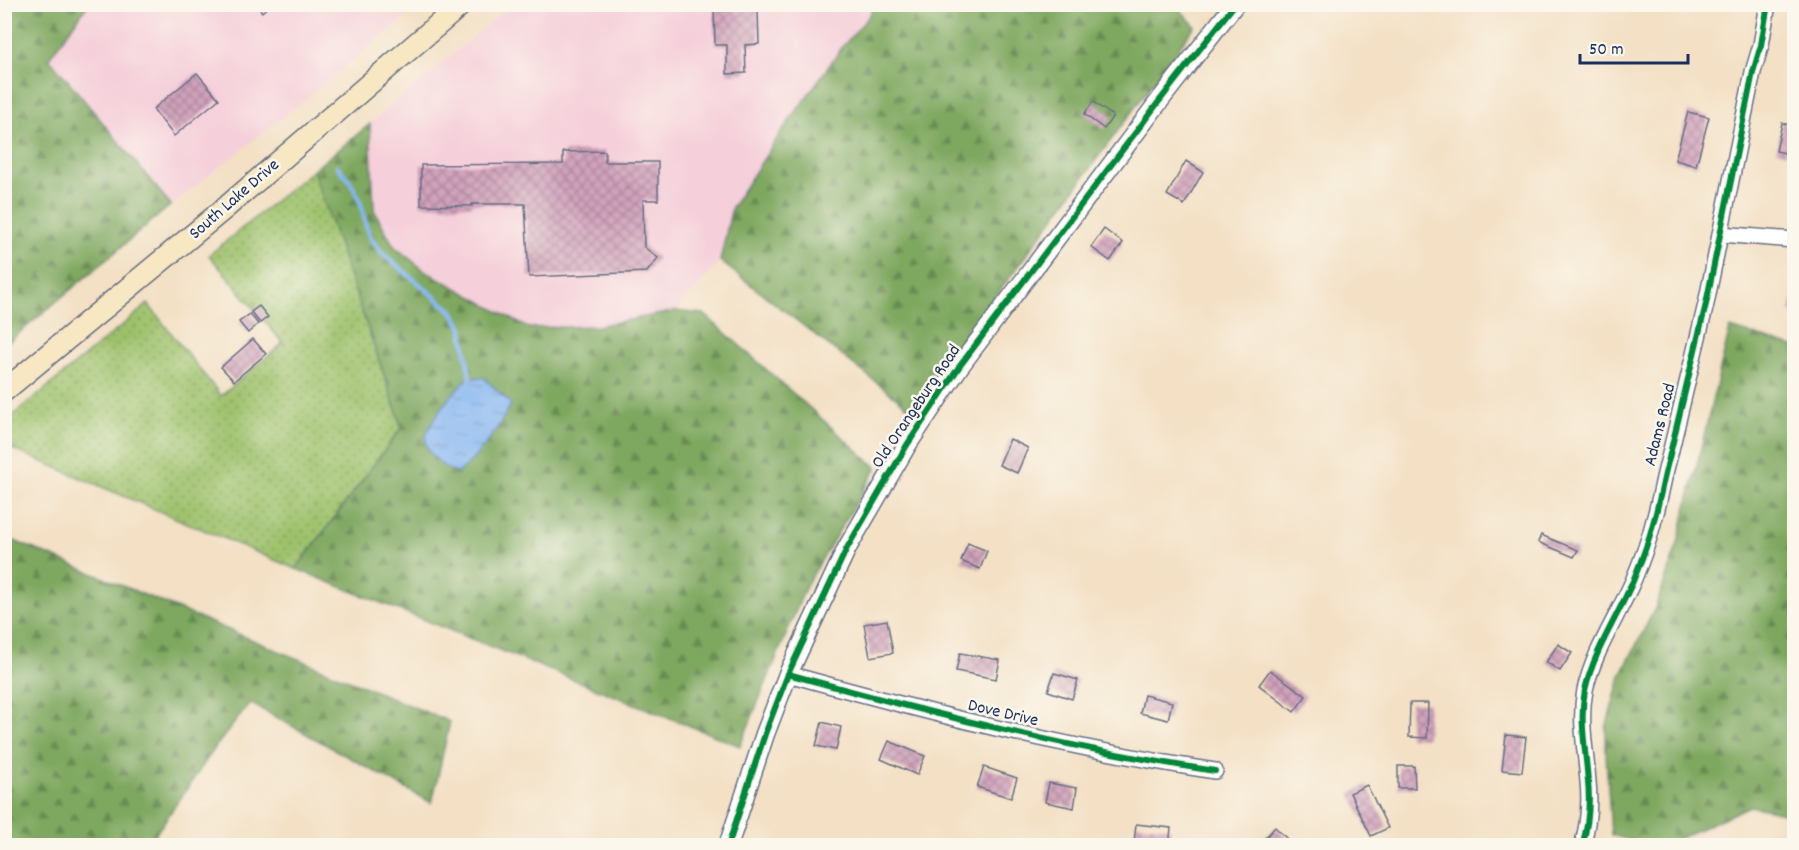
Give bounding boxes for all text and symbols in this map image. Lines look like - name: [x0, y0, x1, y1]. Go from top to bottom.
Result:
- scale bar: [1580, 27, 1688, 65]
- text: 50 m: [1589, 38, 1624, 63]
- street label: South Lake Drive: [184, 154, 286, 246]
- street label: Old Orangeburg Road: [866, 340, 968, 474]
- street label: Adams Road: [1639, 381, 1683, 469]
- street label: Dove Drive: [965, 694, 1041, 734]

